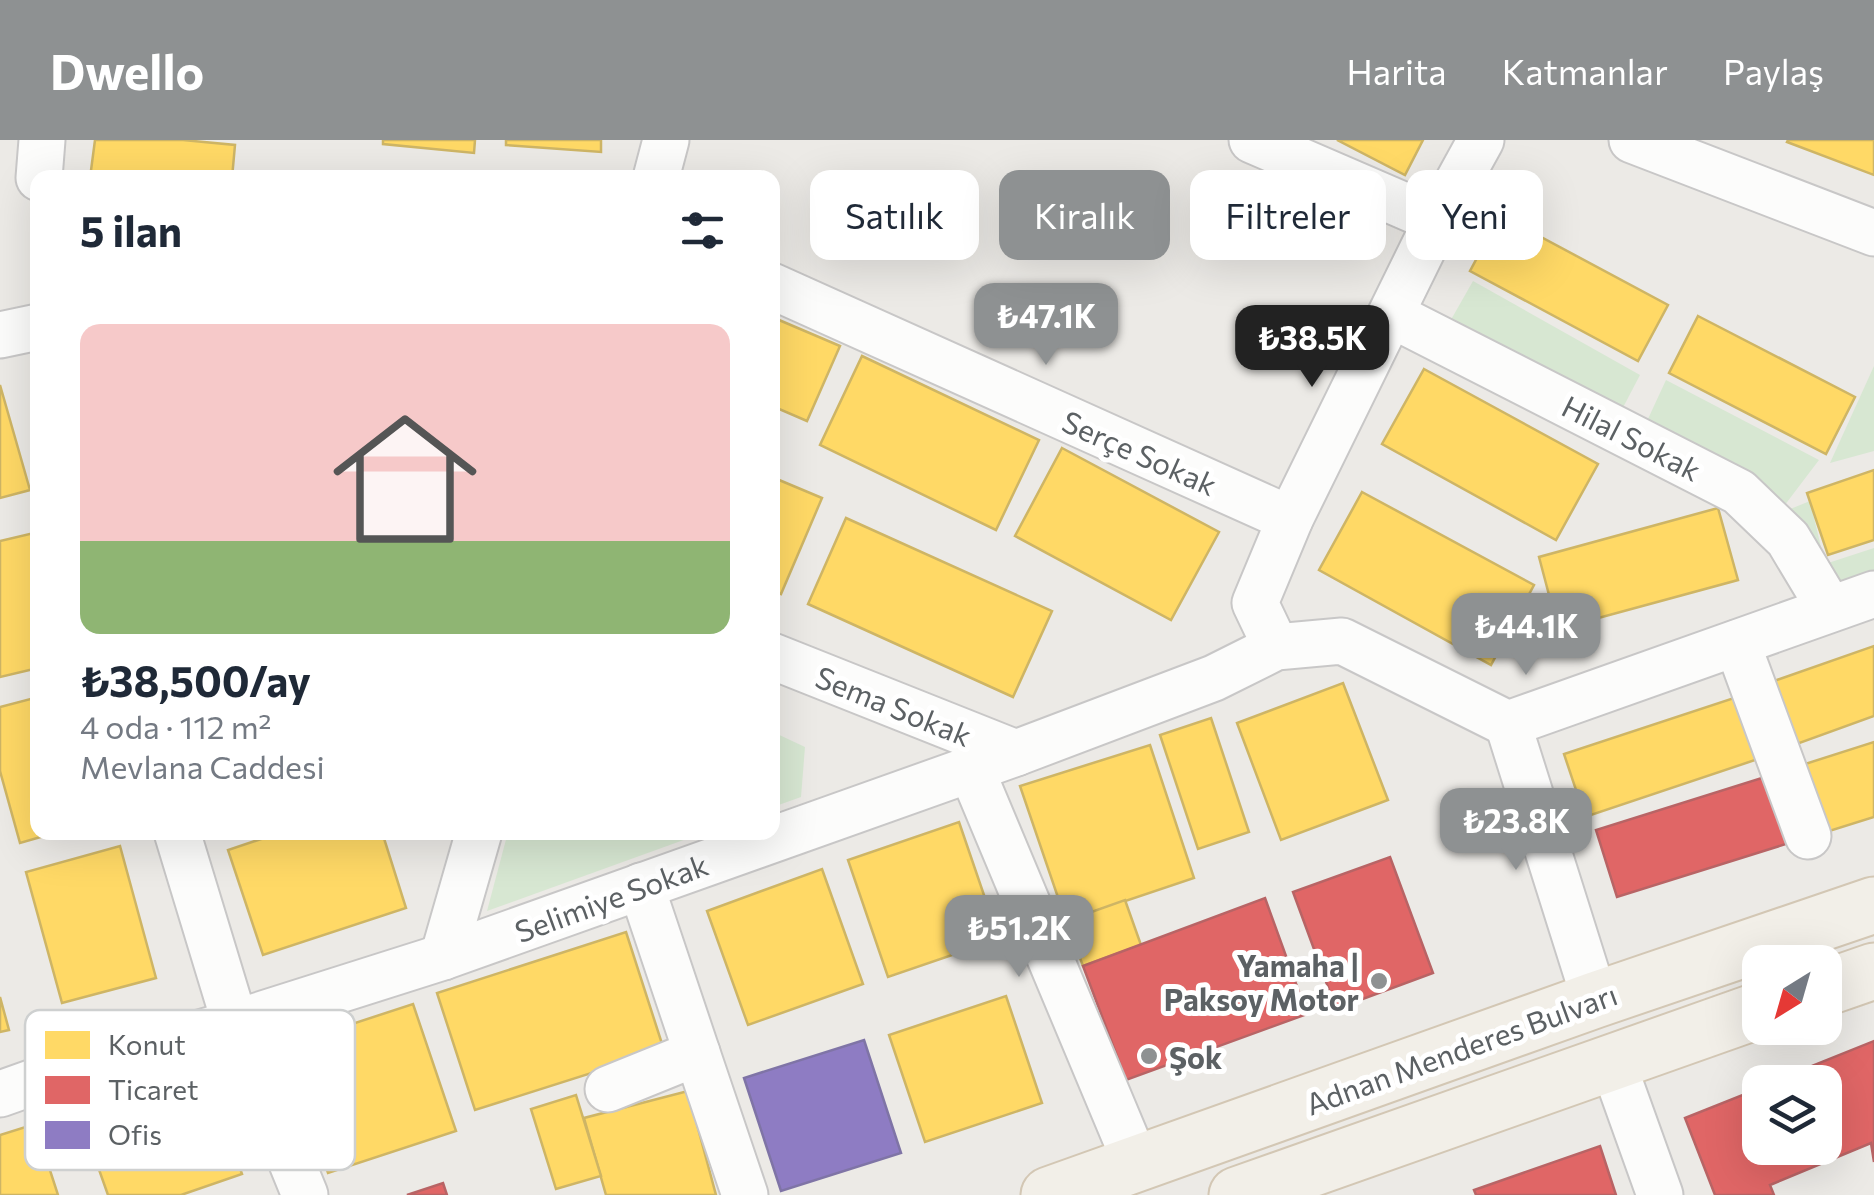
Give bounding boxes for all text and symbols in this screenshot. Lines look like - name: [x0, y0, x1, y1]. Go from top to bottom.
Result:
- text: Dwello: [50, 41, 204, 100]
- text: Harita: [1347, 49, 1447, 92]
- text: Katmanlar: [1502, 49, 1668, 92]
- text: Paylaş: [1723, 49, 1824, 92]
- chip: Satılık: [810, 170, 979, 260]
- chip: Kiralık: [999, 170, 1170, 260]
- chip: Filtreler: [1190, 170, 1386, 260]
- chip: Yeni: [1406, 170, 1543, 260]
- icon: filters: [675, 203, 730, 258]
- text: 5 ilan: [80, 204, 182, 256]
- pin: ₺47.1K: [965, 283, 1127, 368]
- text: ₺47.1K: [996, 295, 1096, 335]
- pin: ₺38.5K: [1231, 305, 1393, 390]
- text: ₺38.5K: [1257, 317, 1367, 357]
- street label: Hilal Sokak: [1557, 386, 1707, 488]
- icon: home: [315, 389, 495, 569]
- street label: Serçe Sokak: [1057, 402, 1223, 502]
- pin: ₺44.1K: [1445, 593, 1607, 678]
- text: ₺44.1K: [1473, 605, 1579, 645]
- text: ₺38,500/ay: [80, 654, 311, 706]
- street label: Sema Sokak: [811, 657, 977, 753]
- text: 4 oda · 112 m²: [80, 706, 272, 746]
- text: Mevlana Caddesi: [80, 746, 325, 786]
- pin: ₺23.8K: [1435, 788, 1597, 873]
- text: ₺23.8K: [1462, 800, 1570, 840]
- street label: Selimiye Sokak: [509, 845, 713, 949]
- pin: ₺51.2K: [938, 895, 1100, 980]
- text: ₺51.2K: [967, 907, 1071, 947]
- north arrow: [1742, 945, 1842, 1045]
- map controls: [1742, 945, 1842, 1165]
- place label: Yamaha | Paksoy Motor: [1164, 946, 1359, 1017]
- marker: Yamaha | Paksoy Motor: [1368, 970, 1390, 992]
- street label: Adnan Menderes Bulvarı: [1300, 974, 1622, 1122]
- legend: [25, 1010, 355, 1170]
- text: Konut: [108, 1027, 186, 1061]
- place label: Şok: [1169, 1038, 1222, 1076]
- marker: Şok: [1138, 1045, 1160, 1067]
- button: layers: [1742, 1065, 1842, 1165]
- text: Ticaret: [108, 1072, 198, 1106]
- text: Ofis: [108, 1117, 162, 1151]

